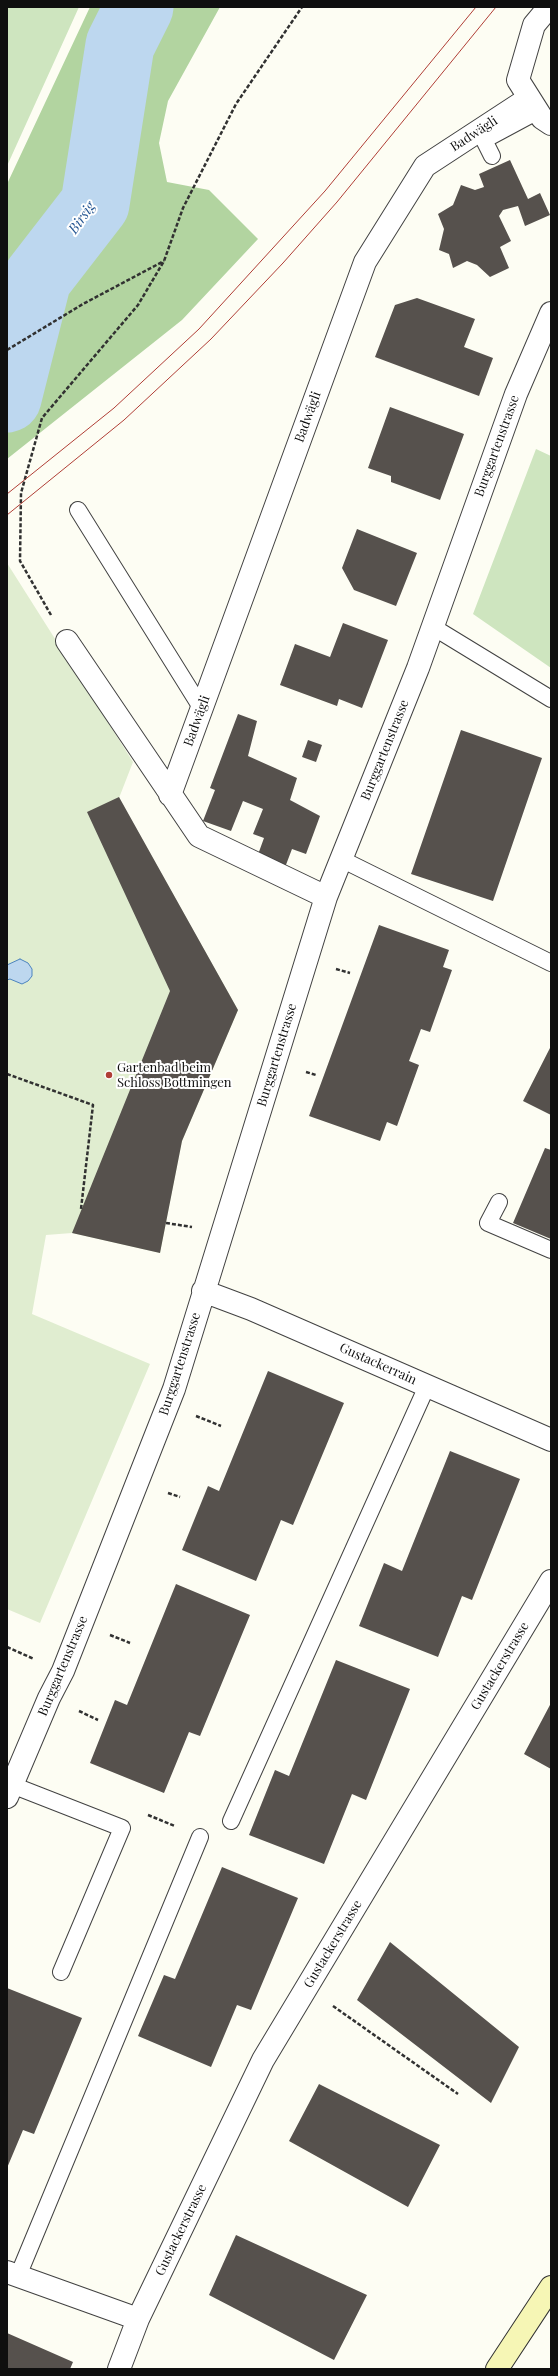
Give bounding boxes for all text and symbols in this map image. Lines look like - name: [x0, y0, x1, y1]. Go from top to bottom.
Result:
- street label: Badwägli: [448, 113, 500, 155]
- water label: Birsig: [65, 199, 99, 237]
- street label: Badwägli: [292, 389, 324, 445]
- street label: Burggartenstrasse: [471, 393, 523, 499]
- street label: Badwägli: [181, 693, 213, 749]
- street label: Burggartenstrasse: [358, 697, 412, 803]
- street label: Burggartenstrasse: [254, 1002, 300, 1108]
- place label: Gartenbad beim Schloss Bottmingen: [117, 1060, 232, 1091]
- marker: Gartenbad beim Schloss Bottmingen: [104, 1070, 114, 1080]
- street label: Burggartenstrasse: [156, 1311, 204, 1417]
- street label: Gustackerrain: [337, 1340, 419, 1388]
- street label: Burggartenstrasse: [35, 1614, 91, 1718]
- street label: Gustackerstrasse: [468, 1619, 532, 1713]
- street label: Gustackerstrasse: [301, 1897, 365, 1991]
- street label: Gustackerstrasse: [152, 2182, 210, 2278]

